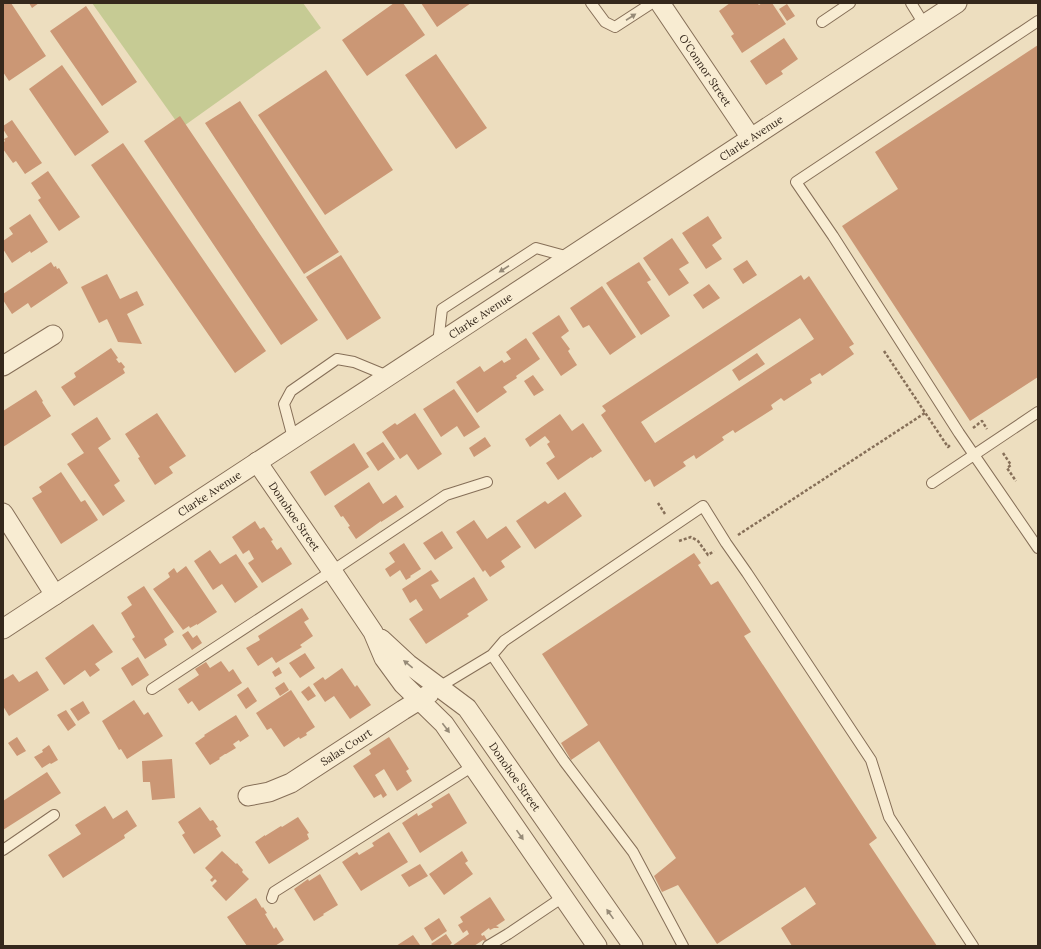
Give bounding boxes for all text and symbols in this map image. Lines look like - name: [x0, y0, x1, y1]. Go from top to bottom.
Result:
- one-way arrow: [625, 13, 636, 21]
- street label: O'Connor Street: [676, 31, 735, 109]
- street label: Clarke Avenue: [717, 112, 786, 164]
- one-way arrow: [498, 266, 509, 273]
- street label: Clarke Avenue: [446, 290, 515, 342]
- street label: Clarke Avenue: [175, 468, 244, 519]
- street label: Donohoe Street: [266, 479, 324, 554]
- one-way arrow: [403, 659, 413, 668]
- one-way arrow: [442, 722, 451, 733]
- street label: Salas Court: [318, 725, 375, 769]
- street label: Donohoe Street: [486, 739, 544, 814]
- one-way arrow: [516, 829, 524, 840]
- one-way arrow: [607, 908, 614, 920]

